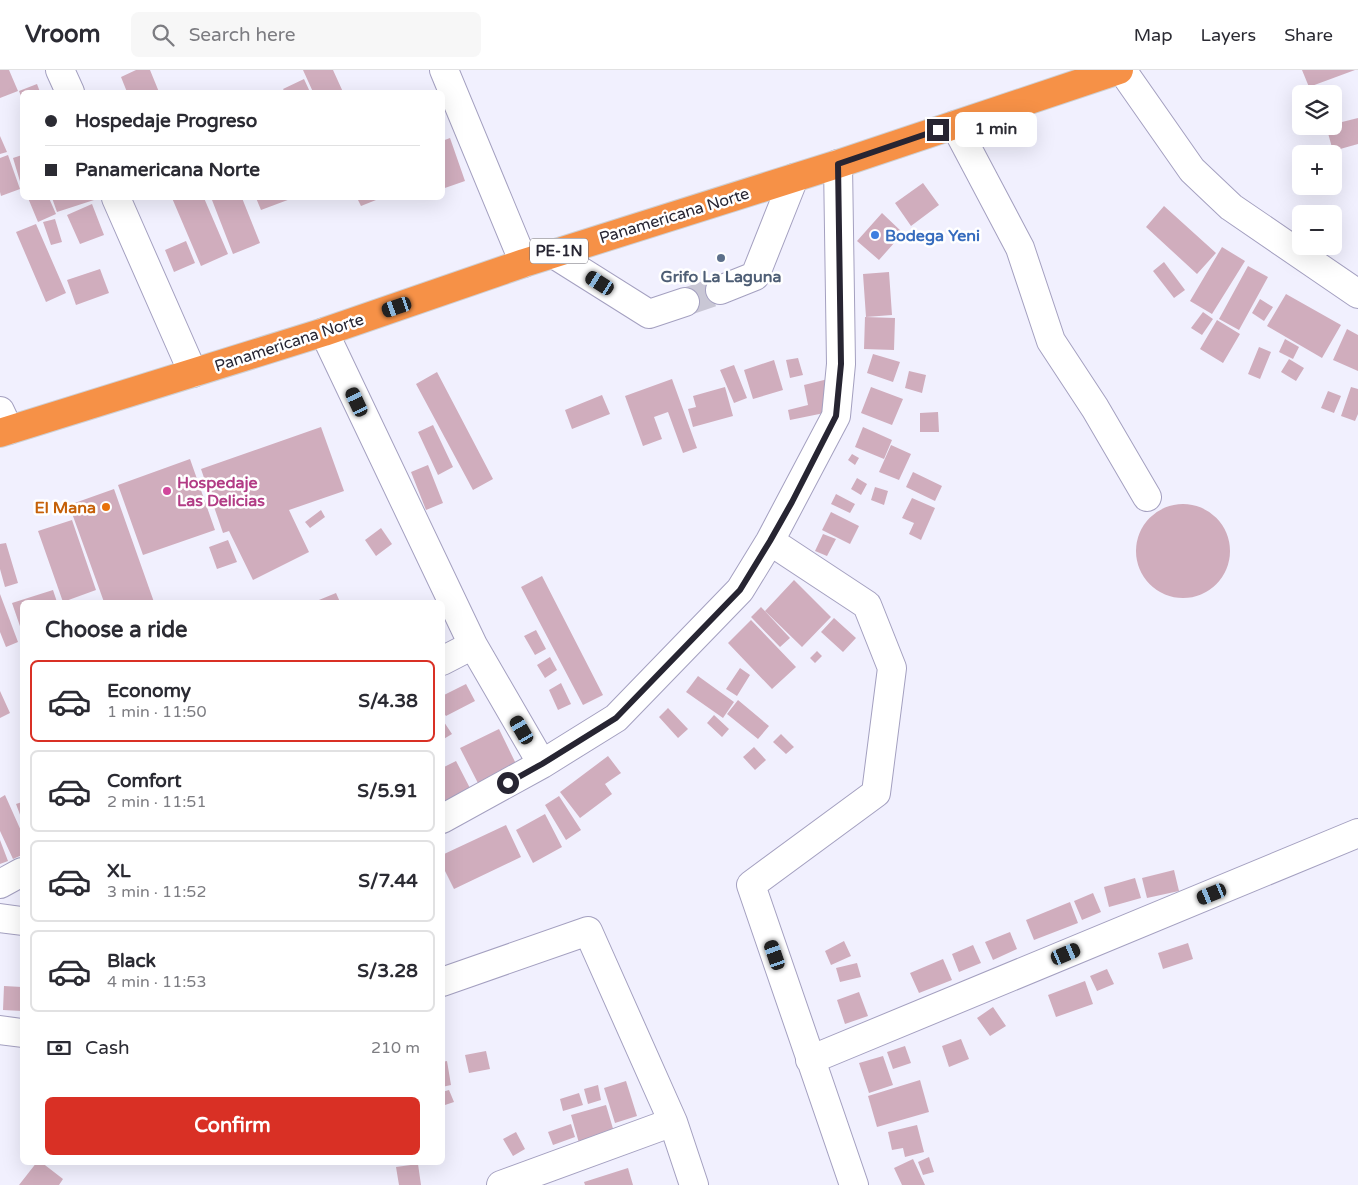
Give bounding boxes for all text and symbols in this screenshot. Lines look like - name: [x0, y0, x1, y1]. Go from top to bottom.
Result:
- search box: [131, 12, 481, 57]
- text: Vroom: [25, 20, 101, 49]
- icon: search: [149, 21, 177, 49]
- text: Search here: [189, 24, 296, 46]
- text: Map: [1134, 24, 1173, 46]
- text: Layers: [1201, 24, 1256, 46]
- text: Share: [1284, 24, 1333, 46]
- map controls: [1292, 85, 1342, 255]
- button: layers: [1292, 85, 1342, 135]
- text: Hospedaje Progreso: [75, 110, 257, 132]
- callout: 1 min: [956, 112, 1038, 148]
- route end: [927, 119, 949, 141]
- text: 1 min: [975, 119, 1017, 139]
- button: +: [1292, 145, 1342, 195]
- text: Panamericana Norte: [75, 159, 260, 181]
- street label: Panamericana Norte: [597, 184, 752, 248]
- button: −: [1292, 205, 1342, 255]
- place label: Bodega Yeni: [885, 226, 980, 246]
- marker: Bodega Yeni: [869, 229, 881, 241]
- road number: PE-1N: [530, 238, 588, 264]
- marker: Grifo La Laguna: [715, 252, 727, 264]
- place label: Grifo La Laguna: [661, 267, 781, 287]
- car: [583, 269, 616, 297]
- car: [380, 295, 413, 319]
- street label: Panamericana Norte: [212, 309, 367, 377]
- car: [343, 385, 370, 419]
- place label: Hospedaje Las Delicias: [177, 473, 265, 511]
- marker: Hospedaje Las Delicias: [161, 485, 173, 497]
- place label: El Mana: [34, 498, 96, 518]
- marker: El Mana: [100, 501, 112, 513]
- text: Choose a ride: [45, 617, 188, 643]
- icon: car: [47, 679, 92, 724]
- text: Economy: [107, 680, 191, 702]
- text: S/4.38: [358, 690, 418, 712]
- text: 1 min · 11:50: [107, 702, 206, 722]
- car: [508, 713, 535, 747]
- icon: car: [47, 769, 92, 814]
- text: Comfort: [107, 770, 181, 792]
- route start: [497, 772, 519, 794]
- text: S/5.91: [357, 780, 418, 802]
- text: 2 min · 11:51: [107, 792, 206, 812]
- icon: car: [47, 859, 92, 904]
- text: XL: [107, 860, 131, 882]
- text: S/7.44: [358, 870, 418, 892]
- car: [1195, 881, 1228, 907]
- text: 3 min · 11:52: [107, 882, 206, 902]
- car: [763, 938, 786, 972]
- car: [1049, 941, 1082, 967]
- icon: car: [47, 949, 92, 994]
- text: Black: [107, 950, 156, 972]
- text: S/3.28: [357, 960, 418, 982]
- text: 4 min · 11:53: [107, 972, 206, 992]
- icon: cash: [45, 1034, 73, 1062]
- text: Cash: [85, 1037, 130, 1059]
- text: 210 m: [371, 1038, 420, 1058]
- button: Confirm: [45, 1097, 420, 1155]

